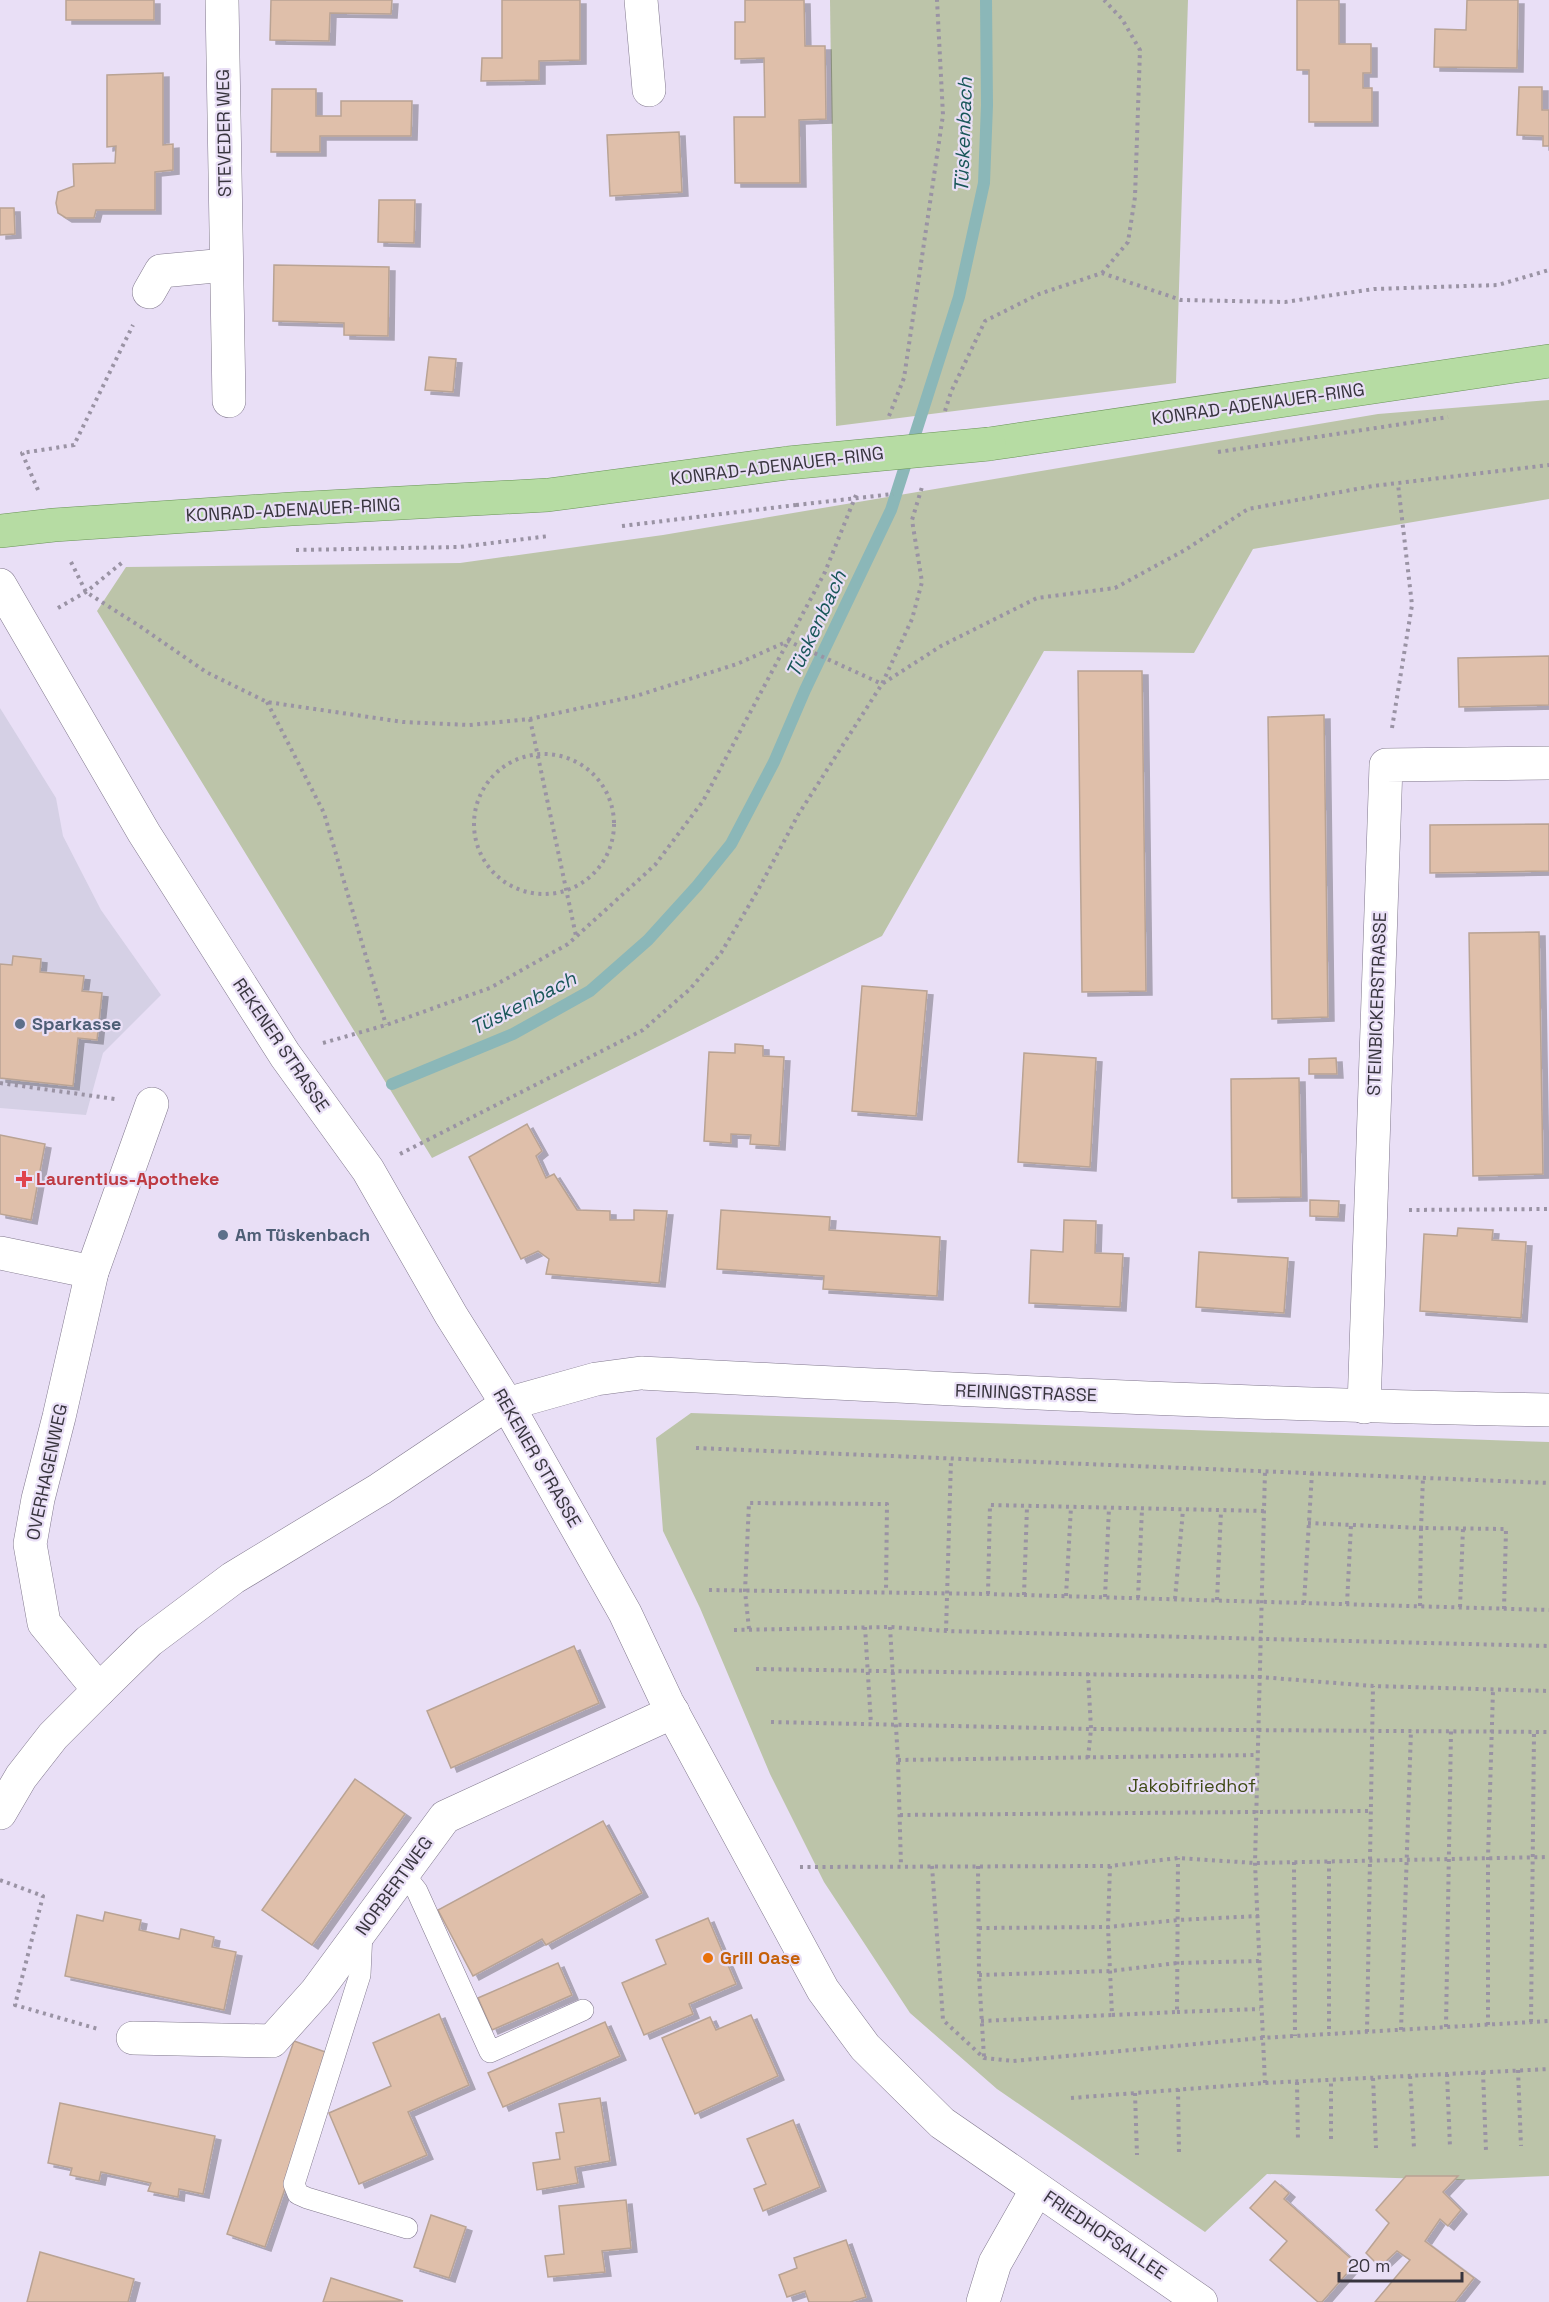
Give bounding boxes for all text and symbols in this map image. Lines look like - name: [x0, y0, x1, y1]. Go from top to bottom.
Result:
- street label: STEVEDER WEG: [211, 69, 236, 197]
- water label: Tüskenbach: [948, 76, 978, 193]
- street label: KONRAD-ADENAUER-RING: [1150, 377, 1366, 430]
- street label: KONRAD-ADENAUER-RING: [669, 441, 885, 490]
- street label: KONRAD-ADENAUER-RING: [185, 492, 401, 527]
- water label: Tüskenbach: [780, 565, 853, 682]
- street label: STEINBICKERSTRASSE: [1362, 912, 1391, 1096]
- water label: Tüskenbach: [466, 965, 581, 1041]
- street label: REKENER STRASSE: [228, 973, 335, 1116]
- place label: Sparkasse: [32, 1012, 121, 1035]
- marker: Sparkasse: [13, 1017, 27, 1031]
- place label: Laurentius-Apotheke: [36, 1167, 219, 1190]
- marker: Laurentius-Apotheke: [17, 1172, 31, 1186]
- place label: Am Tüskenbach: [235, 1223, 370, 1246]
- marker: Am Tüskenbach: [216, 1228, 230, 1242]
- street label: REININGSTRASSE: [955, 1379, 1097, 1406]
- street label: REKENER STRASSE: [488, 1384, 587, 1531]
- street label: OVERHAGENWEG: [21, 1401, 72, 1542]
- park label: Jakobifriedhof: [1128, 1774, 1256, 1797]
- street label: NORBERTWEG: [350, 1832, 437, 1940]
- place label: Grill Oase: [720, 1946, 800, 1969]
- marker: Grill Oase: [701, 1951, 715, 1965]
- street label: FRIEDHOFSALLEE: [1039, 2185, 1171, 2284]
- scale bar: [1339, 2245, 1462, 2283]
- text: 20 m: [1348, 2254, 1391, 2277]

